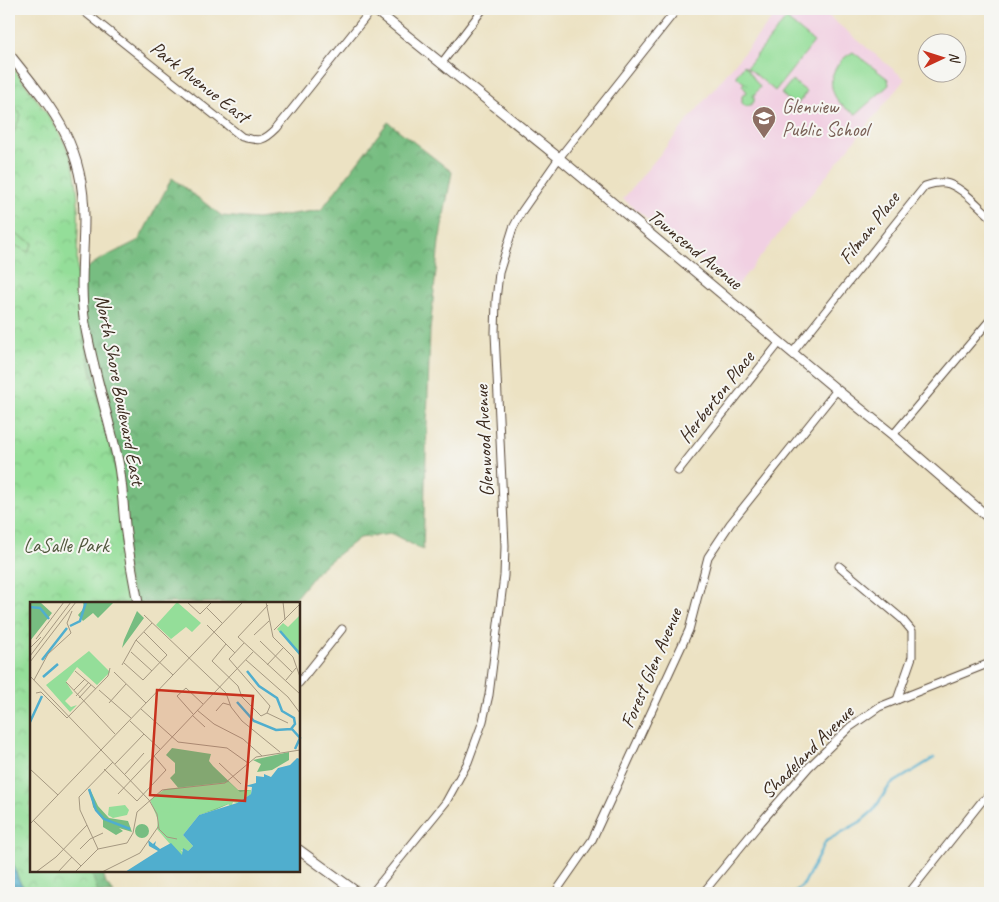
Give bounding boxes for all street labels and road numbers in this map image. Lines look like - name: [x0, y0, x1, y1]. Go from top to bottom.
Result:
- street label: Park Avenue East: [145, 35, 257, 131]
- street label: Filman Place: [833, 186, 906, 269]
- street label: Townsend Avenue: [643, 203, 748, 296]
- street label: North Shore Boulevard East: [89, 293, 151, 490]
- street label: Herberton Place: [672, 345, 761, 448]
- street label: Glenwood Avenue: [469, 383, 499, 498]
- street label: Forest Glen Avenue: [615, 603, 688, 732]
- street label: Shadeland Avenue: [755, 699, 860, 804]

